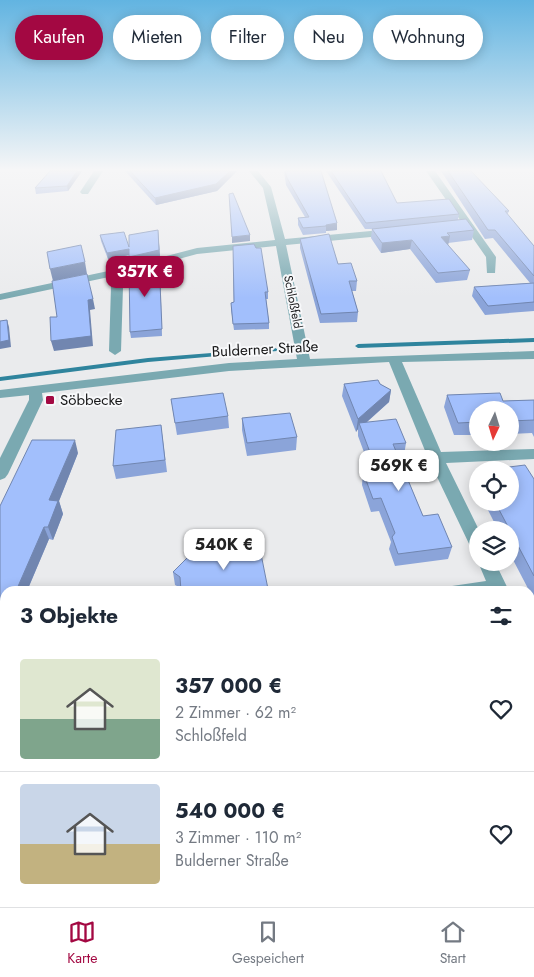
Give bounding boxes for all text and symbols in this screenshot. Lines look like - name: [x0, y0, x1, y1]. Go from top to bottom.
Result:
- chip: Kaufen: [15, 15, 103, 60]
- chip: Mieten: [113, 15, 201, 60]
- chip: Filter: [211, 15, 284, 60]
- chip: Neu: [294, 15, 363, 60]
- chip: Wohnung: [373, 15, 483, 60]
- pin: 357K €: [104, 256, 186, 298]
- text: 357K €: [117, 260, 173, 283]
- street label: Schloßfeld: [279, 274, 307, 330]
- street label: Bulderner Straße: [211, 335, 319, 363]
- place label: Söbbecke: [60, 389, 123, 411]
- marker: Söbbecke: [44, 394, 56, 406]
- north arrow: [469, 401, 519, 451]
- map controls: [469, 401, 519, 571]
- pin: 569K €: [358, 450, 440, 492]
- text: 569K €: [370, 454, 428, 477]
- button: locate: [469, 461, 519, 511]
- button: layers: [469, 521, 519, 571]
- pin: 540K €: [183, 528, 265, 571]
- text: 540K €: [195, 533, 253, 556]
- text: 3 Objekte: [20, 601, 118, 631]
- icon: filters: [487, 602, 515, 630]
- text: 357 000 €: [175, 671, 282, 701]
- icon: home: [60, 679, 120, 739]
- icon: heart: [487, 695, 515, 723]
- text: 2 Zimmer · 62 m²: [175, 701, 296, 724]
- text: Schloßfeld: [175, 724, 247, 747]
- text: 540 000 €: [175, 796, 285, 826]
- icon: home: [60, 804, 120, 864]
- icon: heart: [487, 820, 515, 848]
- text: 3 Zimmer · 110 m²: [175, 826, 301, 849]
- text: Bulderner Straße: [175, 849, 289, 872]
- tab: Karte: [67, 918, 97, 968]
- tab: Gespeichert: [232, 918, 304, 968]
- tab: Start: [439, 918, 467, 968]

